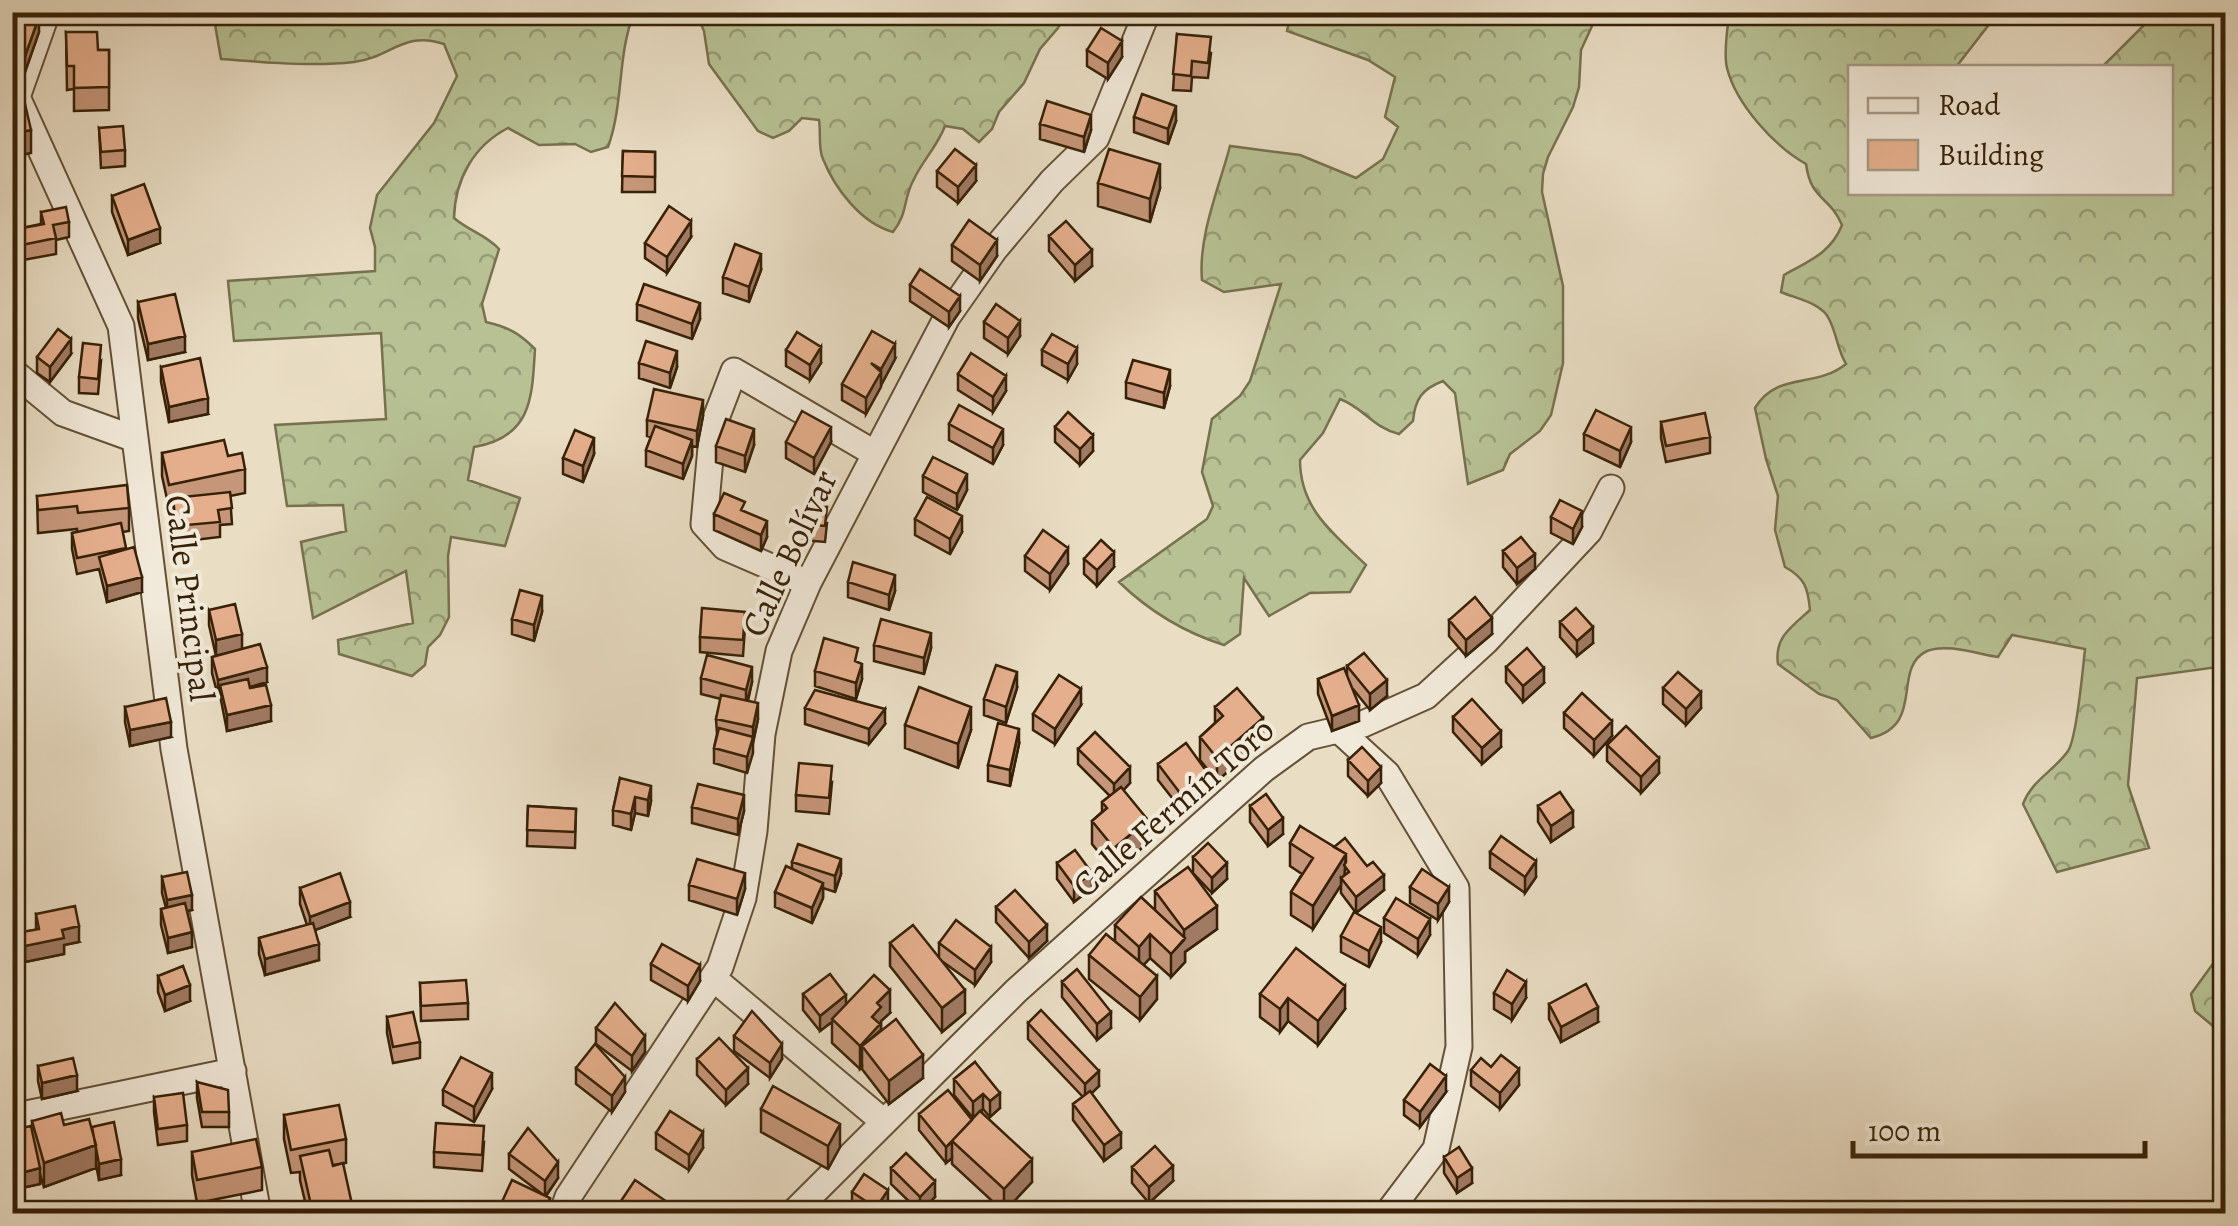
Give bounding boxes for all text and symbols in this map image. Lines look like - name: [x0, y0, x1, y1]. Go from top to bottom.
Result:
- legend: [1848, 65, 2173, 195]
- text: Road: [1938, 85, 2001, 125]
- text: Building: [1938, 135, 2044, 175]
- street label: Calle Bolívar: [729, 462, 849, 644]
- street label: Calle Principal: [154, 492, 226, 704]
- street label: Calle Fermín Toro: [1062, 706, 1284, 908]
- scale bar: [1853, 1096, 2146, 1158]
- text: 100 m: [1868, 1111, 1941, 1151]

